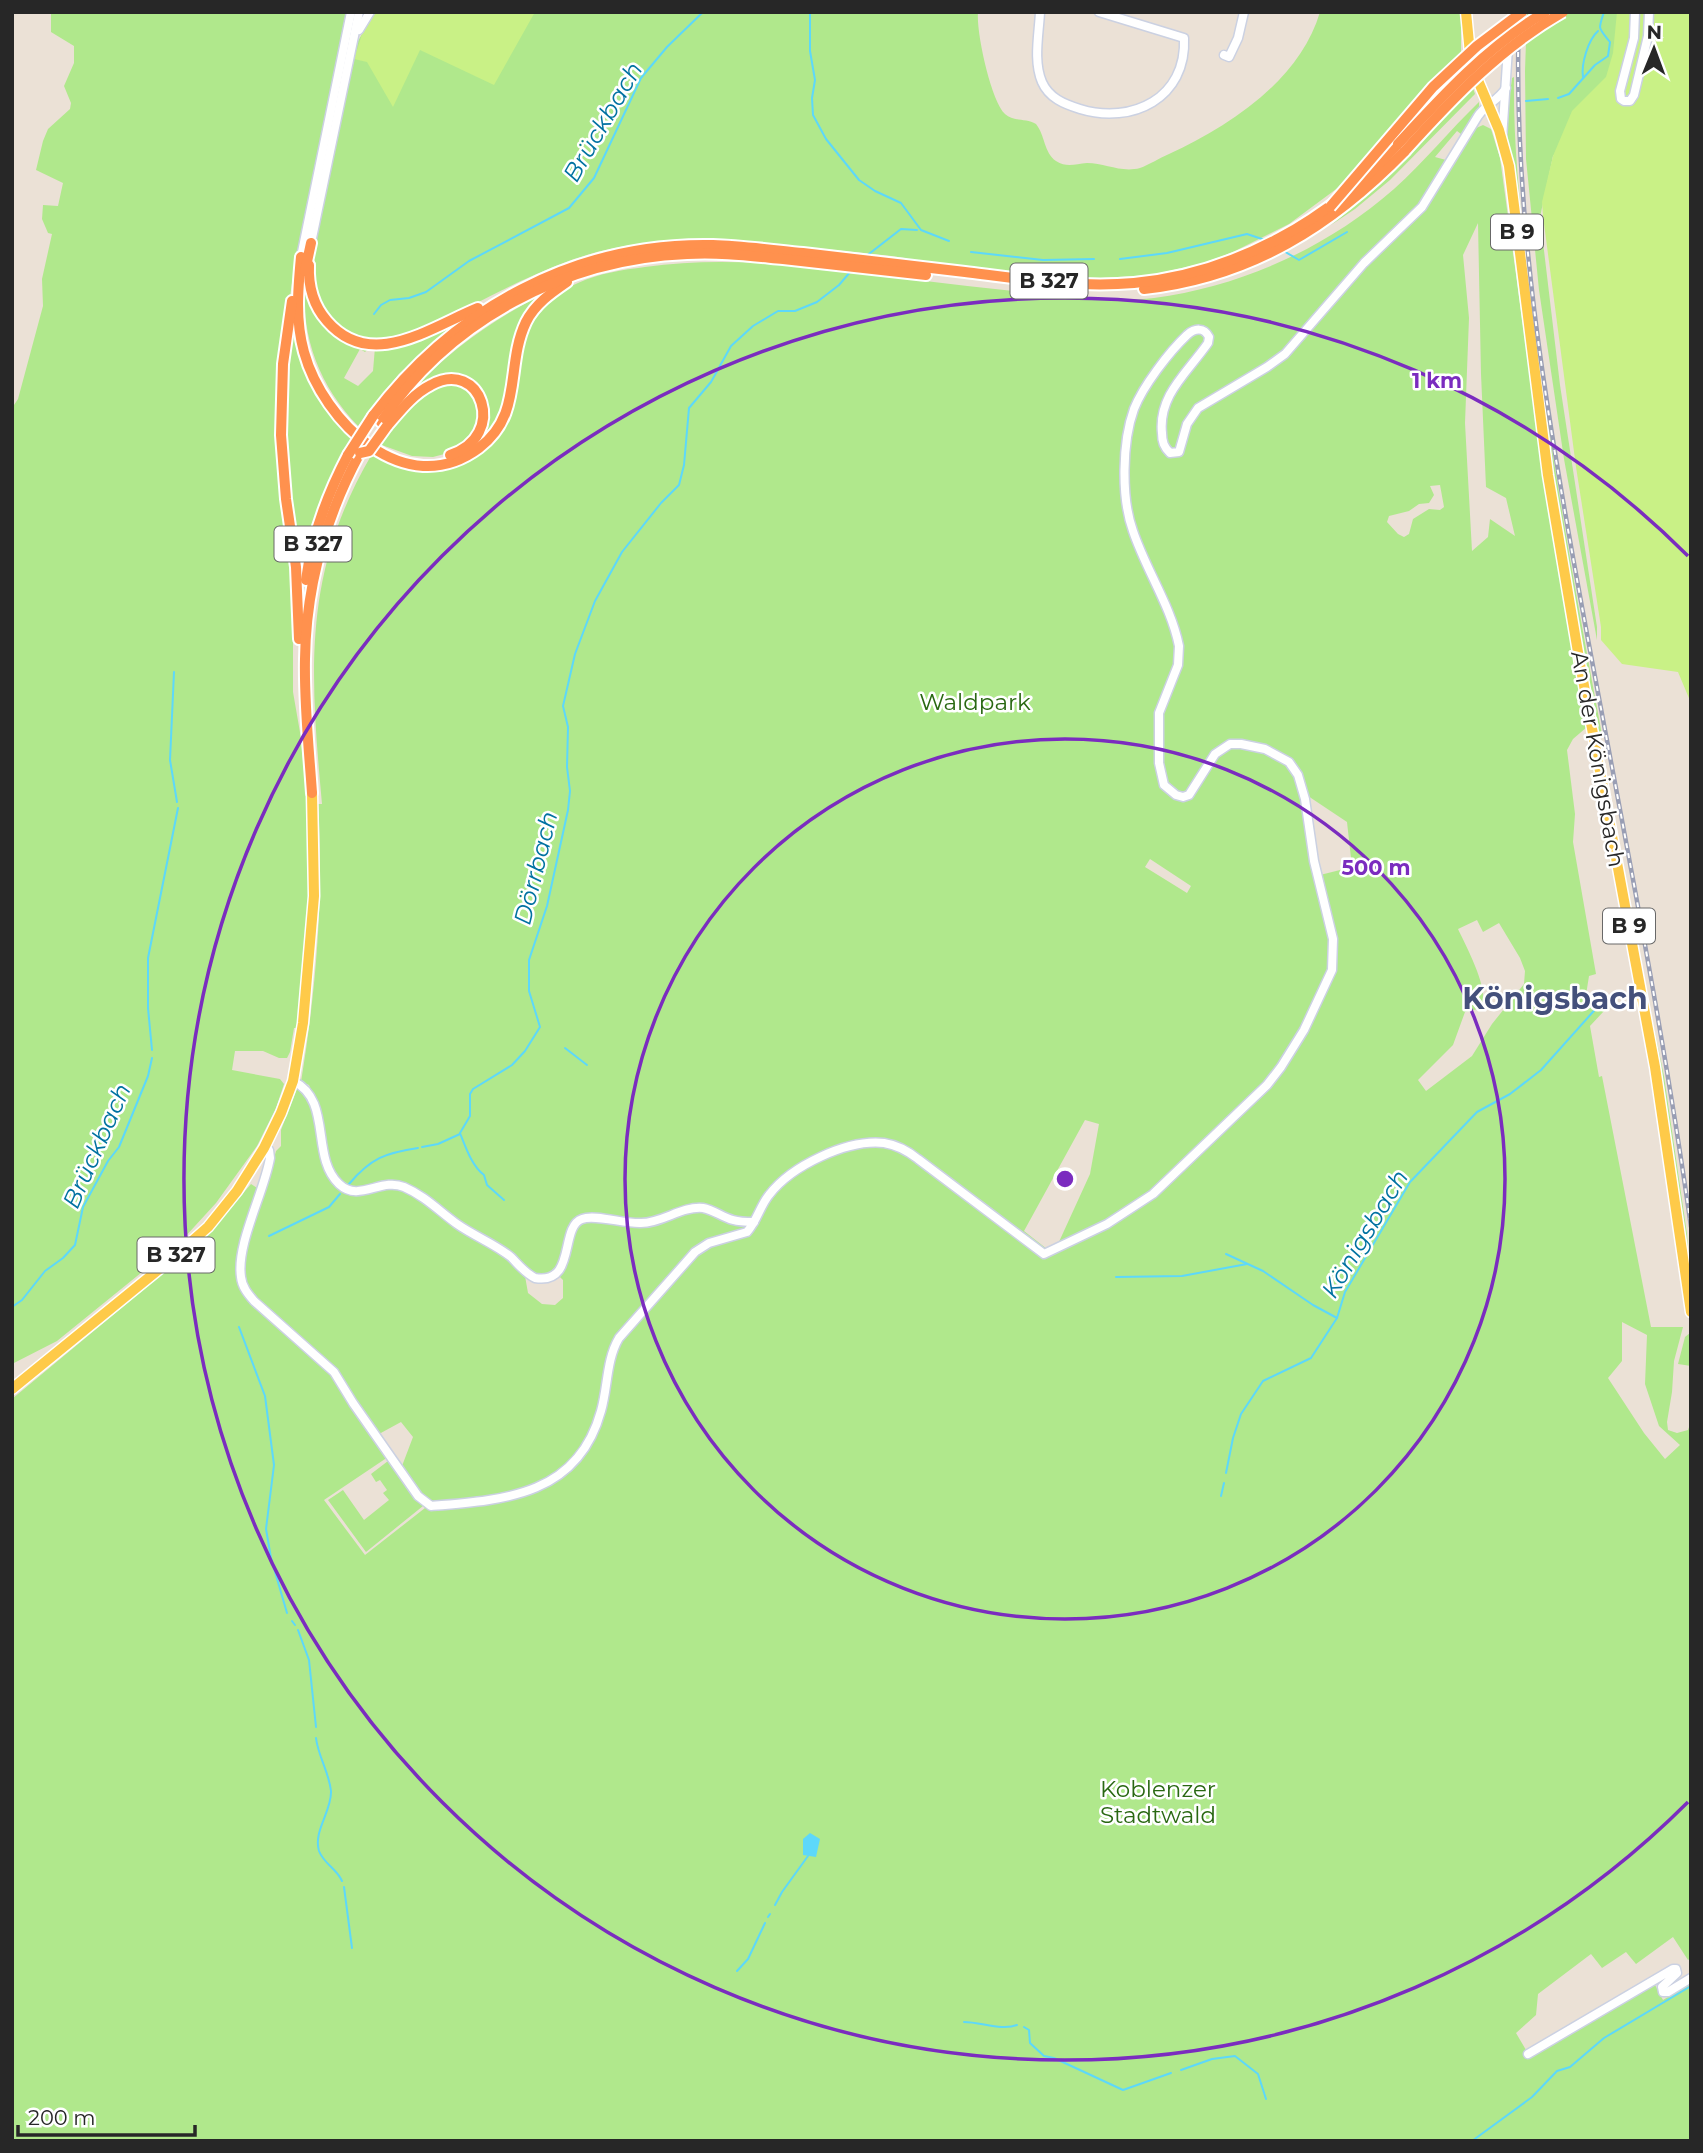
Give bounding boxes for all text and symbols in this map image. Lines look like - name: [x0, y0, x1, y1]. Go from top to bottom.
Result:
- north arrow: [1619, 14, 1689, 84]
- text: N: [1646, 21, 1662, 44]
- water label: Brückbach: [557, 57, 649, 187]
- road number: B 9: [1491, 215, 1543, 250]
- road number: B 327: [1010, 264, 1088, 298]
- text: 1 km: [1412, 368, 1462, 393]
- road number: B 327: [274, 526, 352, 562]
- street label: An der Königsbach: [1565, 649, 1631, 869]
- park label: Waldpark: [919, 688, 1031, 716]
- water label: Dörrbach: [507, 808, 564, 928]
- text: 500 m: [1342, 855, 1411, 880]
- road number: B 9: [1603, 908, 1655, 944]
- district label: Königsbach: [1462, 980, 1648, 1017]
- water label: Brückbach: [56, 1079, 137, 1213]
- water label: Königsbach: [1315, 1164, 1414, 1303]
- centre of rings: [1053, 1167, 1077, 1191]
- road number: B 327: [138, 1238, 214, 1272]
- park label: Koblenzer Stadtwald: [1100, 1775, 1216, 1829]
- scale bar: [18, 2094, 194, 2138]
- text: 200 m: [28, 2105, 95, 2130]

